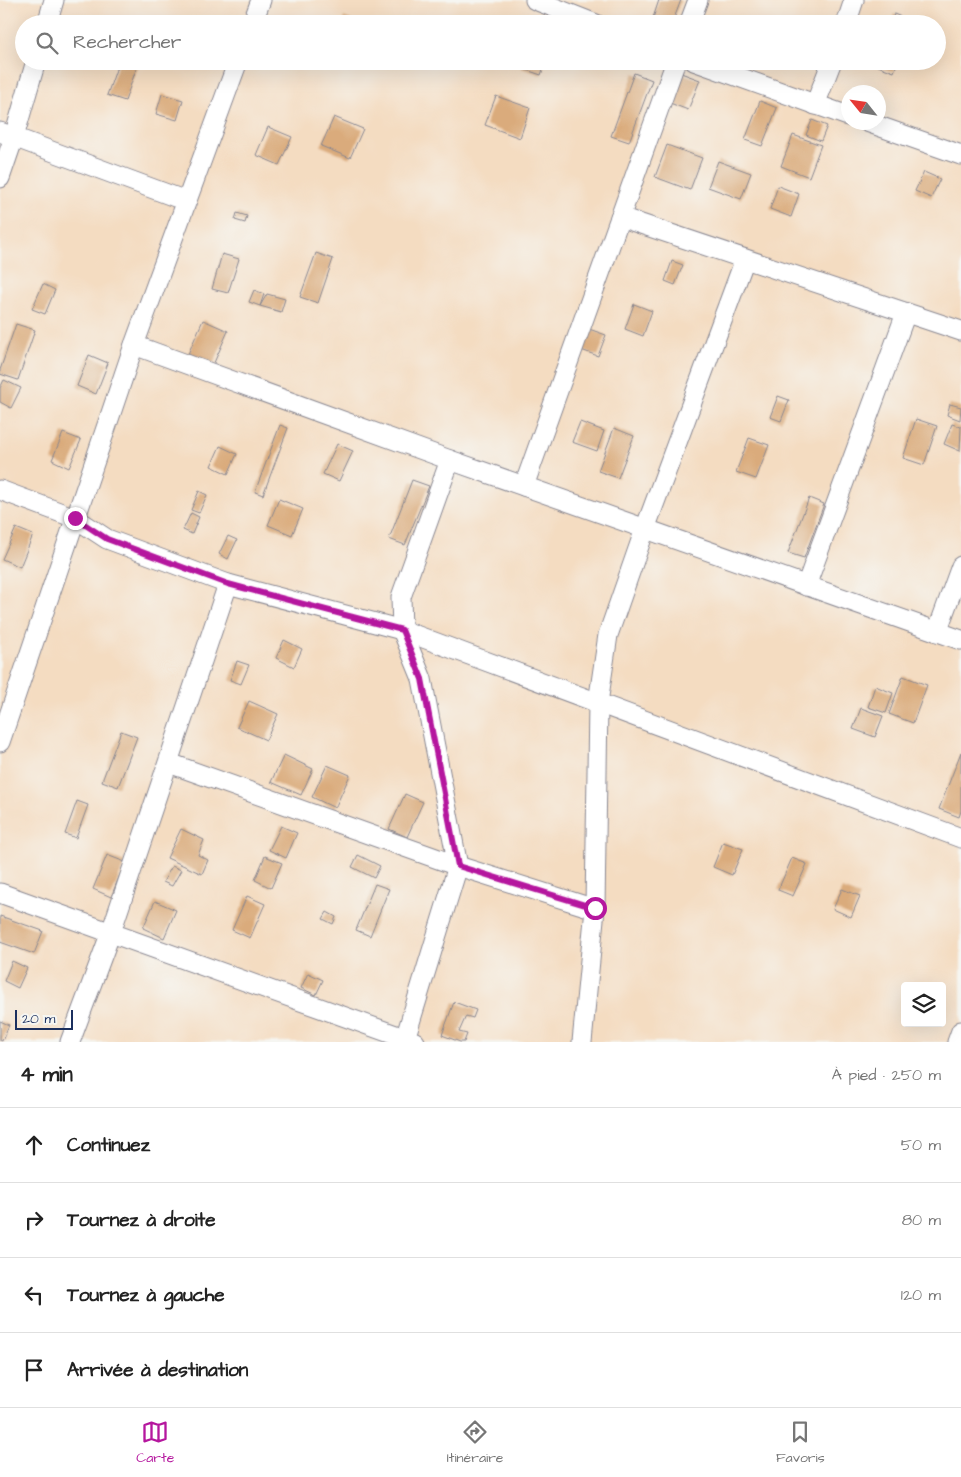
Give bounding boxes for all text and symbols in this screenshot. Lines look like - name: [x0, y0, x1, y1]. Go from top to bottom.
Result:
- search box: [15, 15, 946, 70]
- icon: search: [33, 29, 61, 57]
- text: Rechercher: [73, 29, 181, 56]
- north arrow: [841, 85, 886, 130]
- route end: [64, 507, 87, 530]
- route start: [584, 897, 607, 920]
- map controls: [901, 982, 946, 1027]
- button: layers: [901, 982, 946, 1027]
- scale bar: [15, 1007, 72, 1030]
- text: 20 m: [22, 1009, 55, 1029]
- text: 4 min: [20, 1060, 73, 1089]
- text: À pied · 250 m: [832, 1064, 941, 1086]
- icon: ahead: [20, 1131, 48, 1159]
- text: Continuez: [67, 1132, 150, 1159]
- text: 50 m: [901, 1134, 941, 1156]
- icon: right: [20, 1206, 48, 1234]
- text: Tournez à droite: [67, 1207, 215, 1234]
- text: 80 m: [902, 1209, 941, 1231]
- icon: left: [20, 1281, 48, 1309]
- text: Tournez à gauche: [67, 1282, 225, 1309]
- text: 120 m: [901, 1284, 941, 1306]
- icon: arrive: [20, 1356, 48, 1384]
- text: Arrivée à destination: [67, 1357, 248, 1384]
- tab: Carte: [136, 1418, 174, 1468]
- tab: Itinéraire: [447, 1418, 503, 1468]
- tab: Favoris: [776, 1418, 825, 1468]

